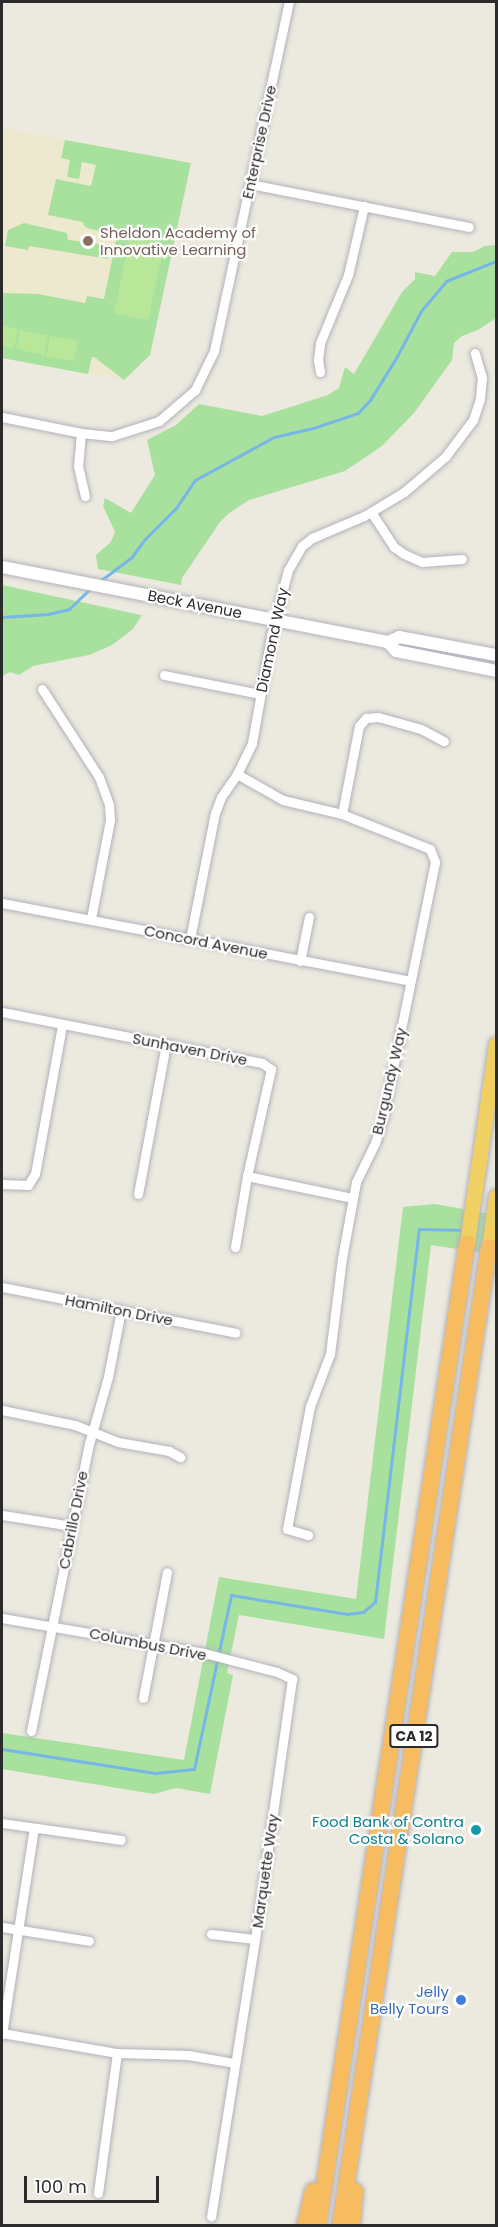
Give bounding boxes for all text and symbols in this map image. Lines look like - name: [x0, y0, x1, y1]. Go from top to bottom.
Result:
- street label: Enterprise Drive: [238, 83, 280, 201]
- place label: Sheldon Academy of Innovative Learning: [100, 223, 256, 258]
- marker: Sheldon Academy of Innovative Learning: [81, 234, 95, 248]
- street label: Beck Avenue: [146, 586, 244, 622]
- street label: Diamond Way: [252, 586, 292, 694]
- street label: Concord Avenue: [143, 921, 269, 963]
- street label: Burgundy Way: [368, 1026, 410, 1136]
- street label: Sunhaven Drive: [131, 1029, 249, 1069]
- street label: Hamilton Drive: [63, 1291, 175, 1329]
- street label: Cabrillo Drive: [55, 1469, 91, 1571]
- street label: Columbus Drive: [88, 1624, 208, 1664]
- road number: CA 12: [388, 1725, 440, 1747]
- place label: Food Bank of Contra Costa & Solano: [312, 1812, 464, 1847]
- street label: Marquette Way: [248, 1813, 282, 1929]
- marker: Food Bank of Contra Costa & Solano: [469, 1823, 483, 1837]
- place label: Jelly Belly Tours: [370, 1982, 449, 2017]
- marker: Jelly Belly Tours: [454, 1993, 468, 2007]
- scale bar: [27, 2164, 162, 2202]
- text: 100 m: [35, 2174, 87, 2199]

